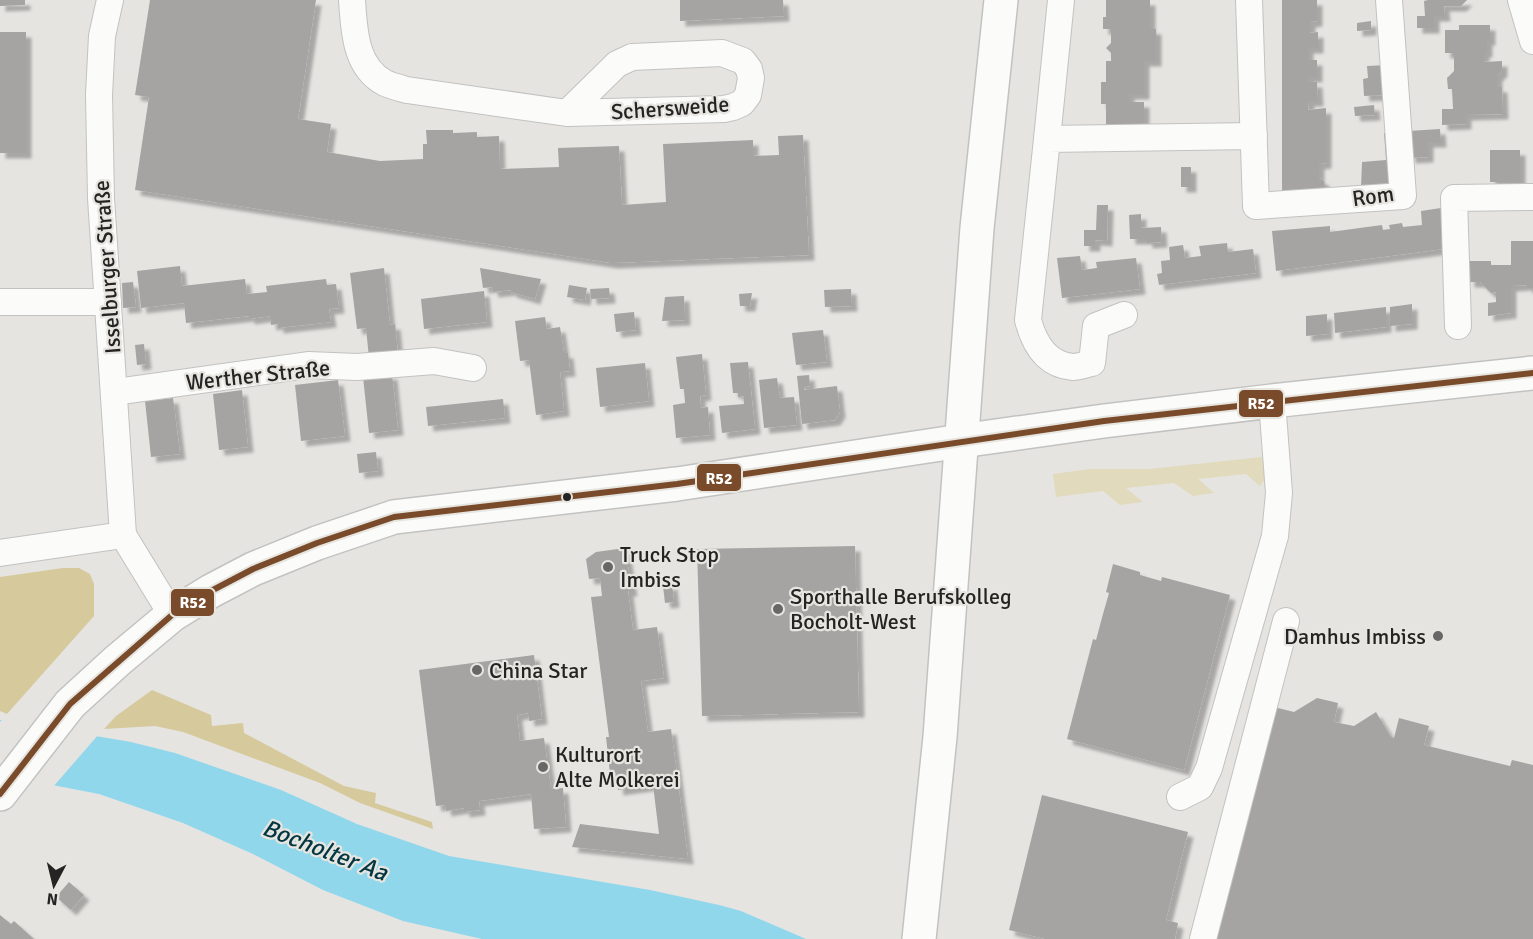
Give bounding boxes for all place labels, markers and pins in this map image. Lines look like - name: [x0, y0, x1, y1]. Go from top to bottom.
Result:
- unlabelled marker: [561, 491, 573, 503]
- place label: Truck Stop Imbiss: [620, 541, 719, 593]
- marker: Truck Stop Imbiss: [601, 560, 615, 574]
- place label: Sporthalle Berufskolleg Bocholt-West: [790, 583, 1012, 635]
- marker: Sporthalle Berufskolleg Bocholt-West: [771, 602, 785, 616]
- place label: Damhus Imbiss: [1284, 623, 1426, 650]
- marker: Damhus Imbiss: [1431, 629, 1445, 643]
- place label: China Star: [489, 657, 587, 684]
- marker: China Star: [470, 663, 484, 677]
- place label: Kulturort Alte Molkerei: [555, 741, 680, 793]
- marker: Kulturort Alte Molkerei: [536, 760, 550, 774]

